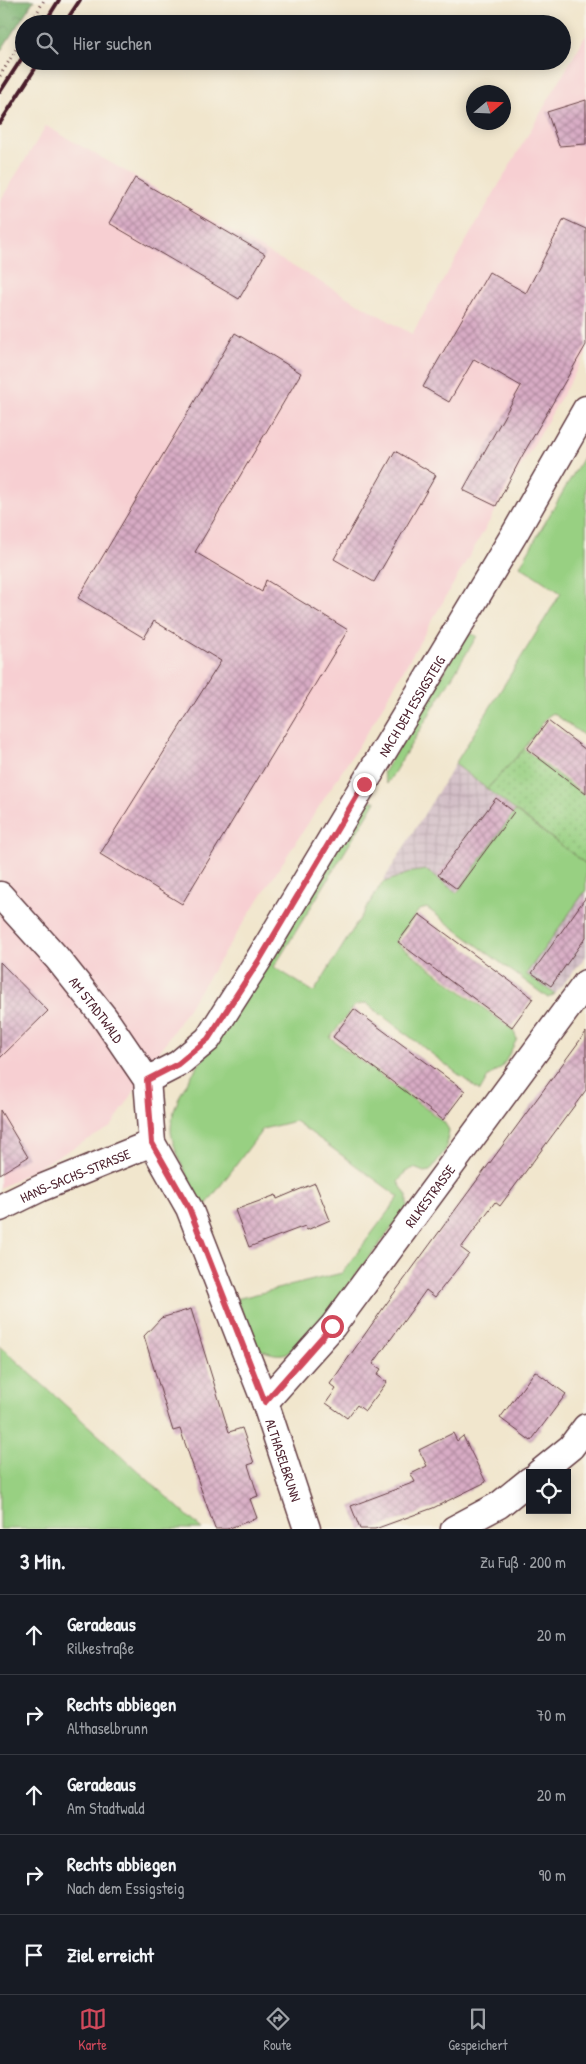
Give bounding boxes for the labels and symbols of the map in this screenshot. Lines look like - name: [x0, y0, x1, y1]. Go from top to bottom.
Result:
- north arrow: [466, 85, 511, 130]
- street label: NACH DEM ESSIGSTEIG: [373, 652, 449, 760]
- route end: [353, 773, 376, 796]
- street label: AM STADTWALD: [66, 972, 128, 1047]
- street label: HANS-SACHS-STRASSE: [17, 1143, 133, 1206]
- street label: RILKESTRASSE: [400, 1160, 459, 1231]
- route start: [321, 1315, 344, 1338]
- street label: ALTHASELBRUNN: [262, 1416, 307, 1504]

